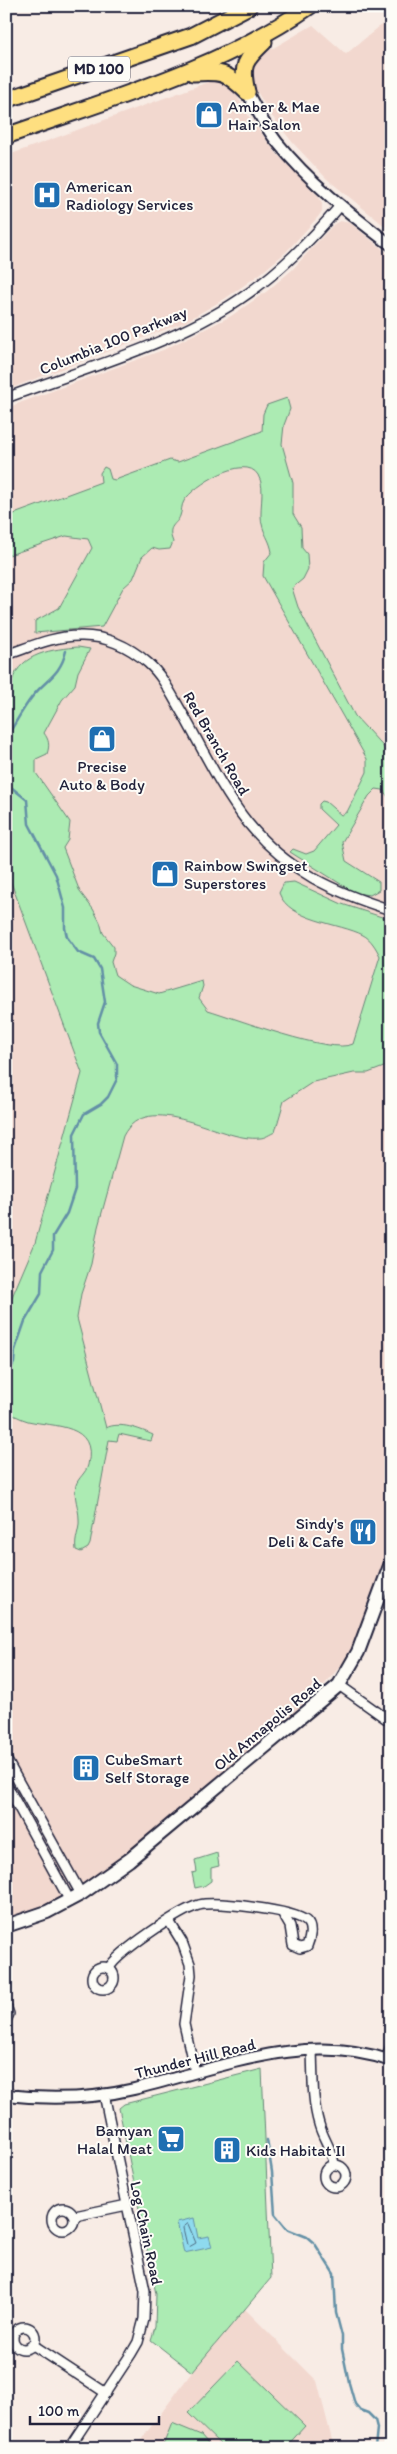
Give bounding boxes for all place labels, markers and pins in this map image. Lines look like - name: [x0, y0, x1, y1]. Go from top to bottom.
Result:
- place label: Amber & Mae Hair Salon: [228, 97, 320, 134]
- shop icon: Amber & Mae Hair Salon: [194, 100, 224, 130]
- place label: American Radiology Services: [66, 177, 193, 214]
- hospital icon: American Radiology Services: [32, 180, 62, 210]
- shop icon: Precise Auto & Body: [87, 724, 117, 754]
- place label: Precise Auto & Body: [59, 757, 145, 794]
- place label: Rainbow Swingset Superstores: [184, 856, 308, 893]
- shop icon: Rainbow Swingset Superstores: [150, 859, 180, 889]
- place label: Sindy's Deli & Cafe: [268, 1514, 344, 1551]
- restaurant icon: Sindy's Deli & Cafe: [348, 1517, 378, 1547]
- place label: CubeSmart Self Storage: [105, 1750, 189, 1787]
- building icon: CubeSmart Self Storage: [71, 1753, 101, 1783]
- place label: Bamyan Halal Meat: [77, 2121, 152, 2158]
- supermarket icon: Bamyan Halal Meat: [156, 2124, 186, 2154]
- building icon: Kids Habitat II: [212, 2135, 242, 2165]
- place label: Kids Habitat II: [246, 2141, 345, 2160]

